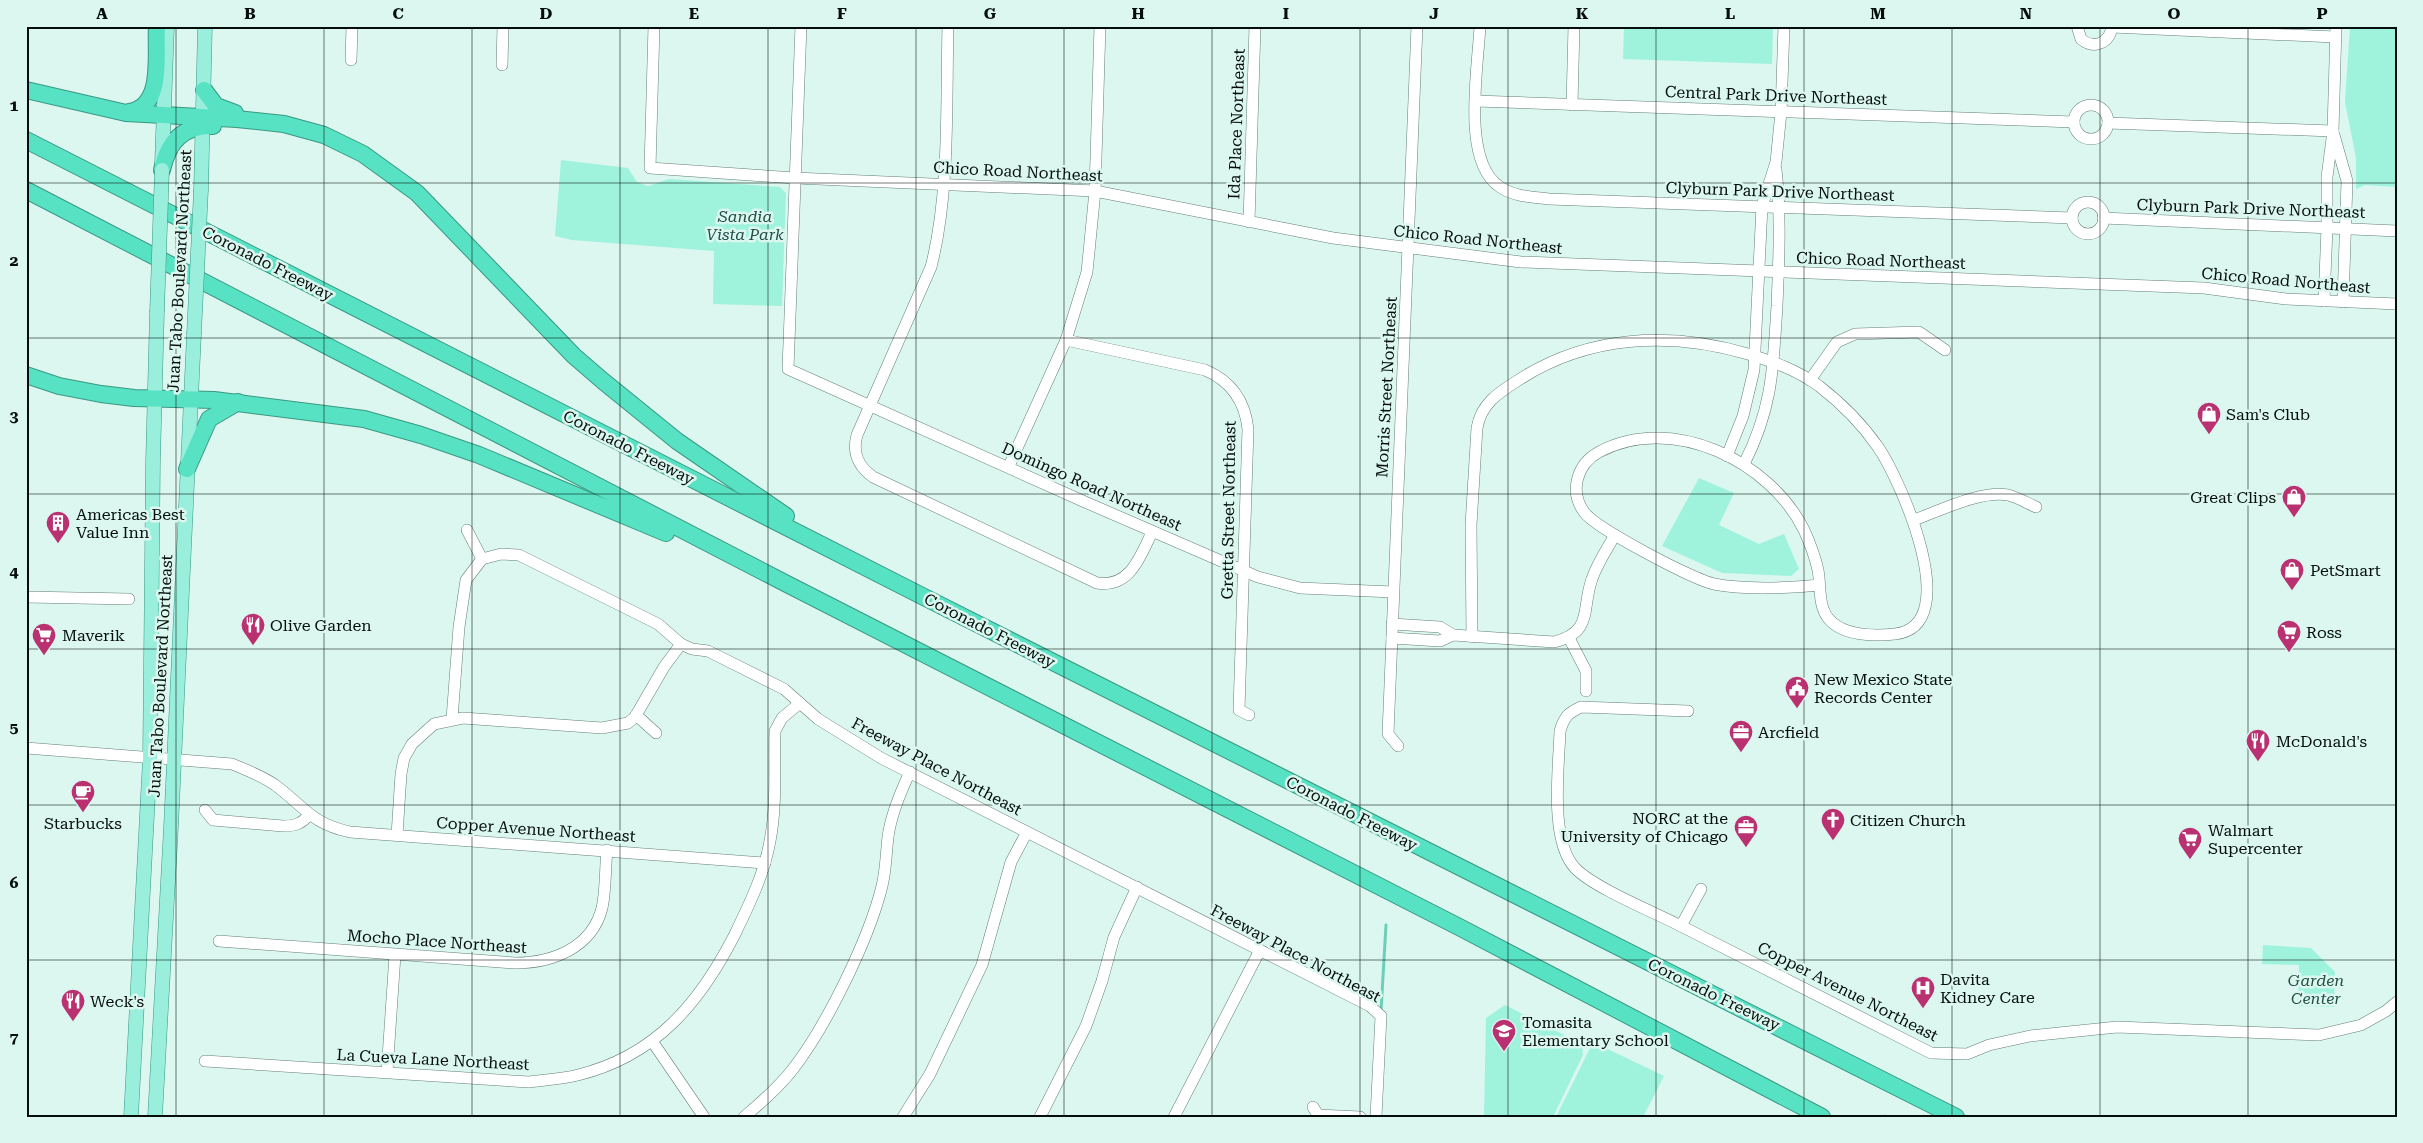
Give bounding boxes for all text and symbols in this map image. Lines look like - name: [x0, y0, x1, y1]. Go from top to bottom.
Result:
- text: A: [96, 4, 108, 23]
- text: B: [244, 4, 256, 23]
- text: C: [392, 4, 404, 23]
- text: D: [540, 4, 553, 23]
- text: E: [689, 4, 699, 23]
- text: F: [837, 4, 847, 23]
- text: G: [984, 4, 997, 23]
- text: H: [1131, 4, 1145, 23]
- text: I: [1283, 4, 1289, 23]
- text: J: [1429, 4, 1439, 23]
- text: K: [1576, 4, 1589, 23]
- text: L: [1725, 4, 1735, 23]
- text: M: [1870, 4, 1886, 23]
- text: N: [2020, 4, 2032, 23]
- text: O: [2168, 4, 2181, 23]
- text: P: [2316, 4, 2328, 23]
- street label: Ida Place Northeast: [1224, 48, 1249, 200]
- street label: Central Park Drive Northeast: [1665, 82, 1887, 109]
- text: 1: [10, 96, 19, 115]
- street label: Juan Tabo Boulevard Northeast: [164, 149, 195, 393]
- street label: Chico Road Northeast: [933, 158, 1103, 185]
- street label: Clyburn Park Drive Northeast: [1665, 178, 1895, 205]
- street label: Clyburn Park Drive Northeast: [2136, 195, 2366, 222]
- park label: Sandia Vista Park: [706, 207, 784, 244]
- street label: Chico Road Northeast: [1393, 221, 1563, 258]
- street label: Coronado Freeway: [199, 222, 337, 305]
- street label: Chico Road Northeast: [1796, 248, 1966, 273]
- text: 2: [10, 251, 19, 270]
- street label: Chico Road Northeast: [2201, 264, 2371, 297]
- street label: Morris Street Northeast: [1372, 296, 1401, 478]
- shop icon: Sam's Club: [2196, 401, 2222, 435]
- place label: Sam's Club: [2226, 405, 2310, 424]
- street label: Coronado Freeway: [560, 406, 698, 489]
- text: 3: [10, 407, 19, 426]
- street label: Gretta Street Northeast: [1217, 420, 1240, 600]
- street label: Domingo Road Northeast: [999, 438, 1185, 535]
- shop icon: Great Clips: [2281, 484, 2307, 518]
- place label: Great Clips: [2190, 488, 2276, 507]
- place label: Americas Best Value Inn: [76, 505, 185, 542]
- building icon: Americas Best Value Inn: [45, 510, 71, 544]
- street label: Juan Tabo Boulevard Northeast: [145, 554, 176, 798]
- shop icon: PetSmart: [2279, 557, 2305, 591]
- place label: PetSmart: [2310, 561, 2381, 580]
- text: 4: [10, 562, 19, 581]
- street label: Coronado Freeway: [921, 589, 1059, 672]
- restaurant icon: Olive Garden: [240, 612, 266, 646]
- place label: Olive Garden: [270, 616, 372, 635]
- supermarket icon: Ross: [2276, 619, 2302, 653]
- supermarket icon: Maverik: [31, 622, 57, 656]
- place label: Ross: [2306, 623, 2342, 642]
- place label: Maverik: [62, 626, 125, 645]
- place label: New Mexico State Records Center: [1814, 670, 1952, 707]
- public building icon: New Mexico State Records Center: [1784, 675, 1810, 709]
- street label: Freeway Place Northeast: [848, 713, 1025, 819]
- text: 5: [10, 718, 19, 737]
- office icon: Arcfield: [1728, 719, 1754, 753]
- place label: Arcfield: [1758, 723, 1819, 742]
- restaurant icon: McDonald's: [2245, 728, 2271, 762]
- place label: McDonald's: [2276, 732, 2368, 751]
- street label: Coronado Freeway: [1283, 772, 1421, 855]
- cafe icon: Starbucks: [70, 779, 96, 813]
- church icon: Citizen Church: [1820, 807, 1846, 841]
- place label: NORC at the University of Chicago: [1560, 809, 1728, 846]
- place label: Citizen Church: [1850, 811, 1966, 830]
- street label: Copper Avenue Northeast: [436, 813, 636, 846]
- place label: Starbucks: [44, 814, 122, 833]
- office icon: NORC at the University of Chicago: [1733, 814, 1759, 848]
- place label: Walmart Supercenter: [2208, 821, 2303, 858]
- supermarket icon: Walmart Supercenter: [2177, 826, 2203, 860]
- text: 6: [10, 873, 19, 892]
- street label: Freeway Place Northeast: [1207, 900, 1384, 1006]
- street label: Mocho Place Northeast: [347, 926, 527, 957]
- street label: Copper Avenue Northeast: [1755, 938, 1941, 1045]
- street label: Coronado Freeway: [1645, 954, 1783, 1035]
- place label: Davita Kidney Care: [1940, 970, 2035, 1007]
- park label: Garden Center: [2288, 971, 2344, 1008]
- hospital icon: Davita Kidney Care: [1910, 975, 1936, 1009]
- restaurant icon: Weck's: [60, 988, 86, 1022]
- place label: Weck's: [90, 992, 145, 1011]
- place label: Tomasita Elementary School: [1522, 1013, 1669, 1050]
- school or university icon: Tomasita Elementary School: [1491, 1018, 1517, 1052]
- text: 7: [10, 1028, 19, 1047]
- street label: La Cueva Lane Northeast: [336, 1045, 530, 1074]

